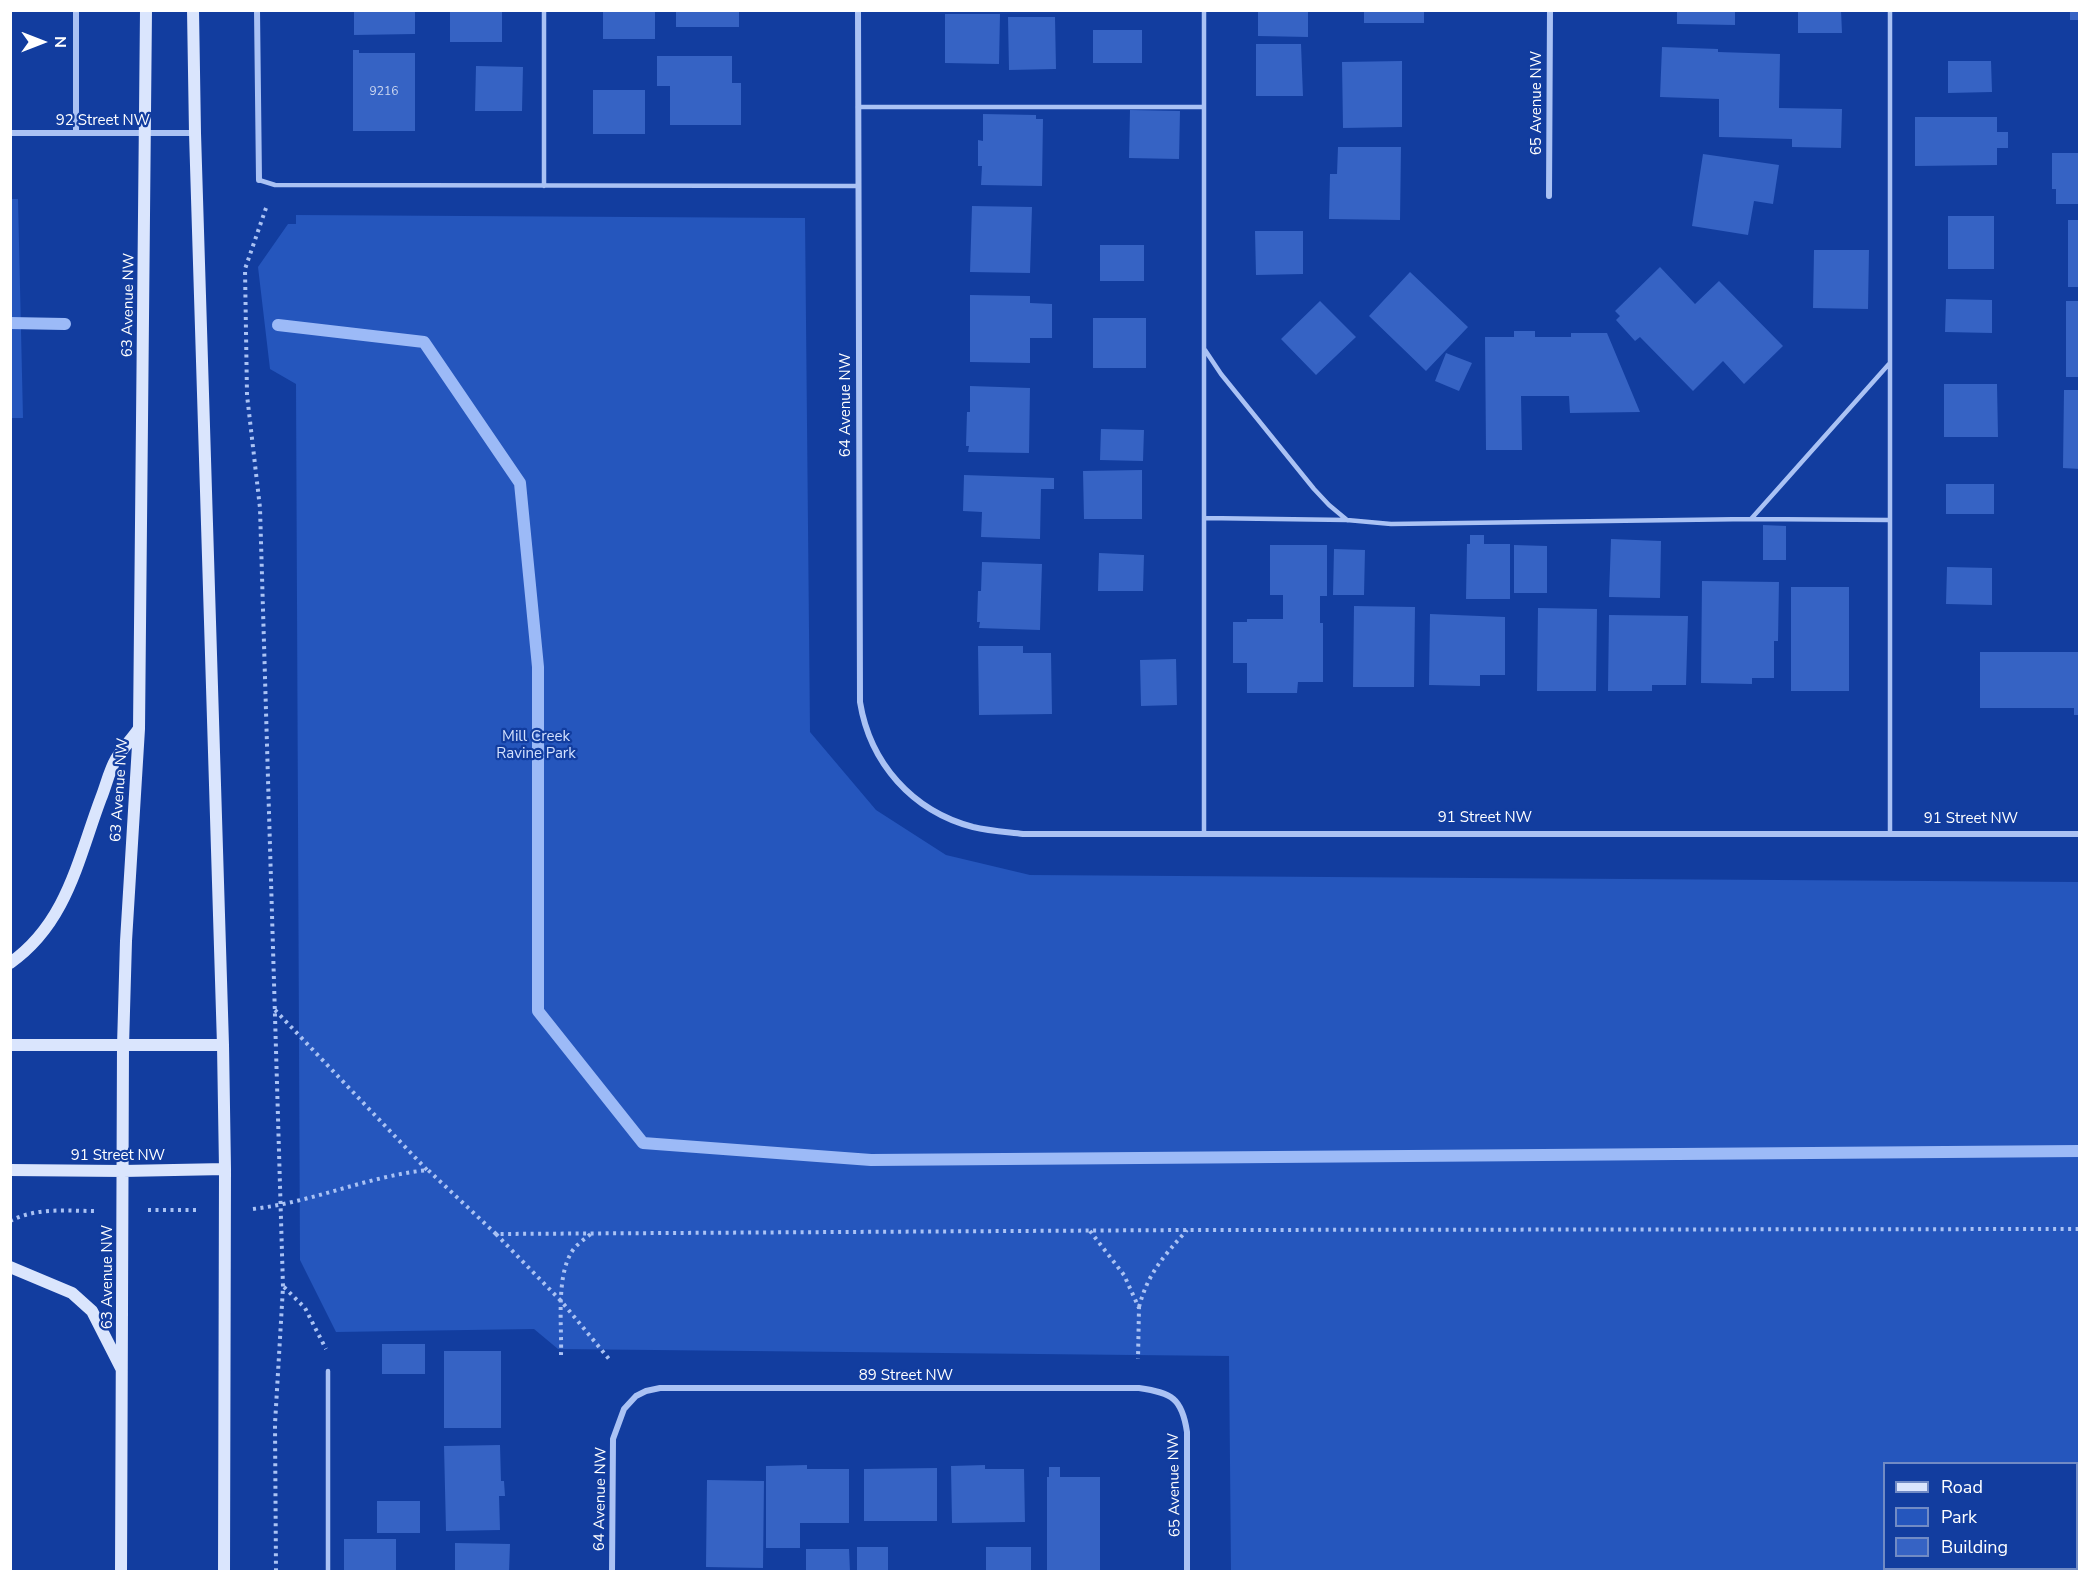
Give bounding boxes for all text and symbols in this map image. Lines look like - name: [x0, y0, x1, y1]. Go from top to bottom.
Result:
- north arrow: [12, 12, 72, 72]
- text: N: [49, 36, 71, 48]
- street label: 65 Avenue NW: [1528, 51, 1546, 155]
- house number: 9216: [370, 85, 398, 99]
- street label: 92 Street NW: [56, 112, 150, 130]
- street label: 63 Avenue NW: [119, 253, 139, 357]
- street label: 64 Avenue NW: [837, 353, 855, 457]
- park label: Mill Creek Ravine Park: [496, 728, 576, 763]
- street label: 63 Avenue NW: [107, 737, 133, 843]
- street label: 91 Street NW: [1438, 809, 1532, 827]
- street label: 91 Street NW: [1924, 810, 2018, 828]
- street label: 91 Street NW: [71, 1147, 165, 1165]
- street label: 63 Avenue NW: [99, 1225, 117, 1329]
- street label: 89 Street NW: [859, 1367, 953, 1385]
- street label: 65 Avenue NW: [1165, 1433, 1185, 1537]
- street label: 64 Avenue NW: [591, 1447, 611, 1551]
- legend: [1883, 1462, 2078, 1570]
- text: Road: [1941, 1475, 1983, 1499]
- text: Park: [1941, 1505, 1977, 1529]
- text: Building: [1941, 1535, 2008, 1559]

